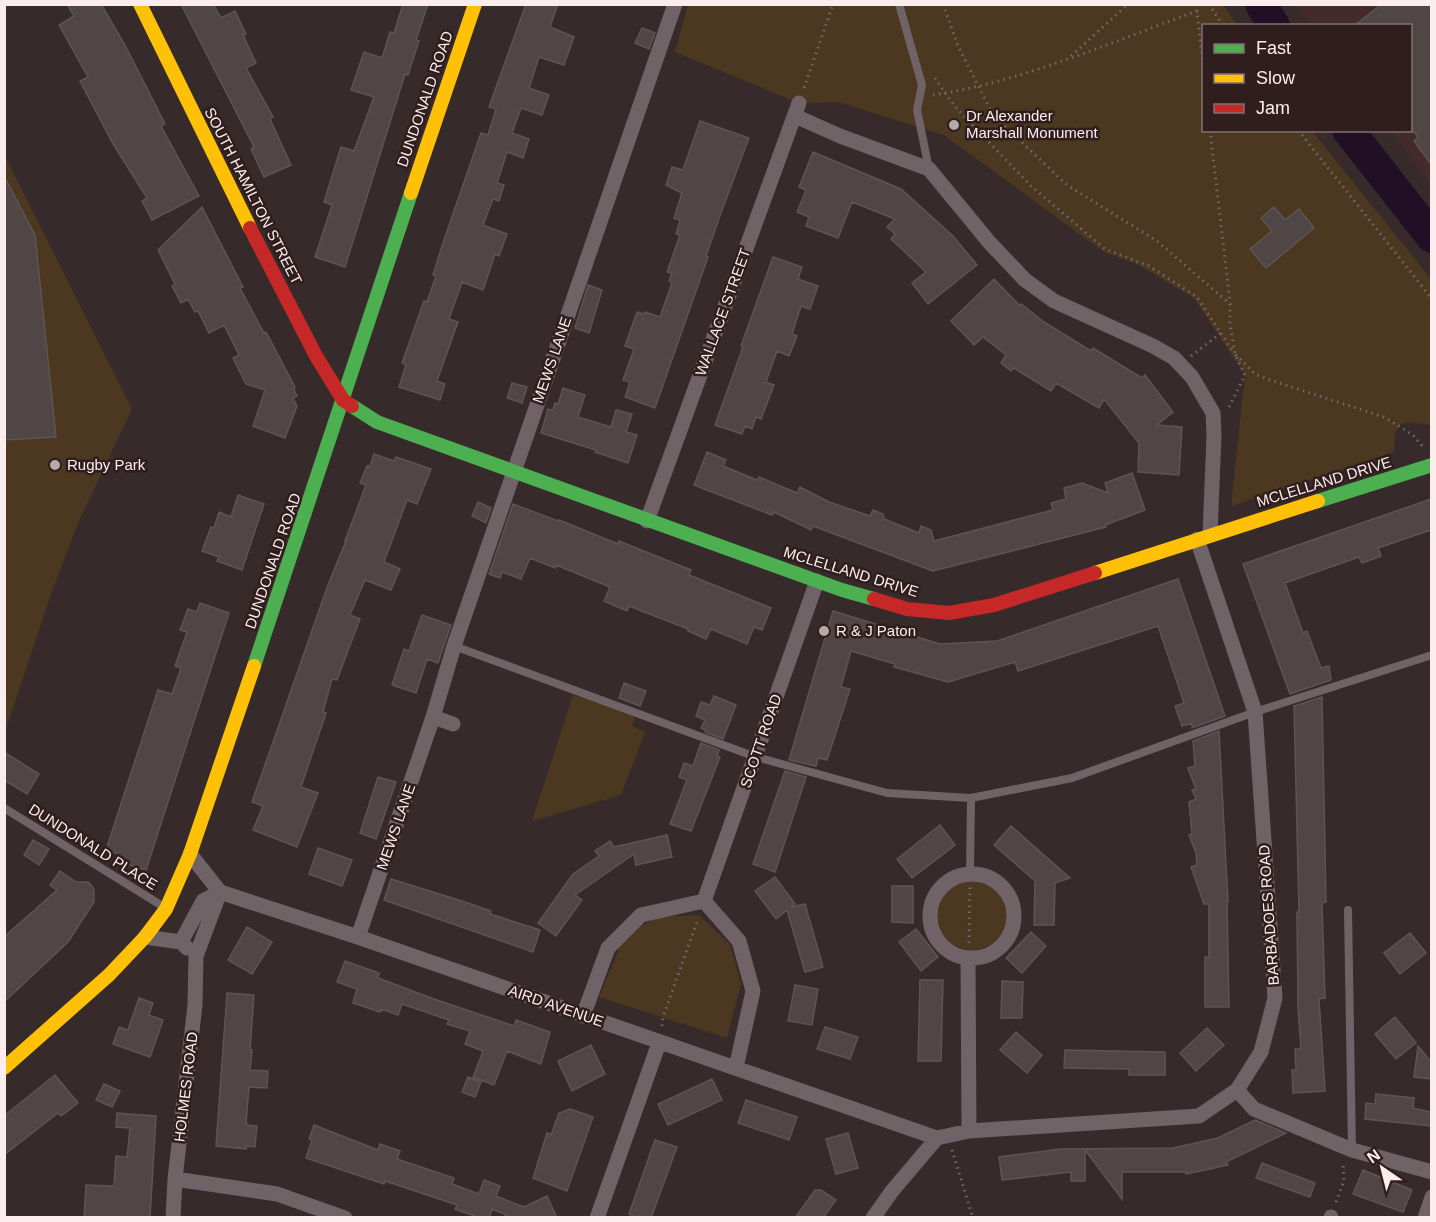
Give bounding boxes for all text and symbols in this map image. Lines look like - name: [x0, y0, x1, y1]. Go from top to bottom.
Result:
- legend: [1202, 24, 1412, 132]
- street label: DUNDONALD ROAD: [393, 29, 456, 169]
- text: Fast: [1256, 38, 1291, 58]
- text: Slow: [1256, 68, 1296, 88]
- text: Jam: [1256, 98, 1290, 118]
- street label: SOUTH HAMILTON STREET: [201, 105, 306, 287]
- place label: Dr Alexander Marshall Monument: [966, 107, 1099, 141]
- marker: Dr Alexander Marshall Monument: [947, 118, 961, 132]
- street label: WALLACE STREET: [692, 246, 754, 378]
- street label: MEWS LANE: [529, 315, 574, 405]
- street label: MCLELLAND DRIVE: [1254, 453, 1393, 510]
- place label: Rugby Park: [67, 456, 146, 473]
- marker: Rugby Park: [48, 458, 62, 472]
- street label: DUNDONALD ROAD: [241, 491, 304, 631]
- street label: MCLELLAND DRIVE: [782, 543, 921, 600]
- place label: R & J Paton: [836, 622, 916, 639]
- marker: R & J Paton: [817, 624, 831, 638]
- street label: SCOTT ROAD: [737, 692, 785, 790]
- street label: MEWS LANE: [373, 782, 418, 872]
- street label: DUNDONALD PLACE: [26, 800, 161, 893]
- street label: BARBADOES ROAD: [1255, 844, 1282, 986]
- street label: AIRD AVENUE: [506, 981, 606, 1030]
- street label: HOLMES ROAD: [170, 1031, 201, 1143]
- north arrow: [1352, 1138, 1412, 1198]
- text: N: [1364, 1146, 1383, 1166]

